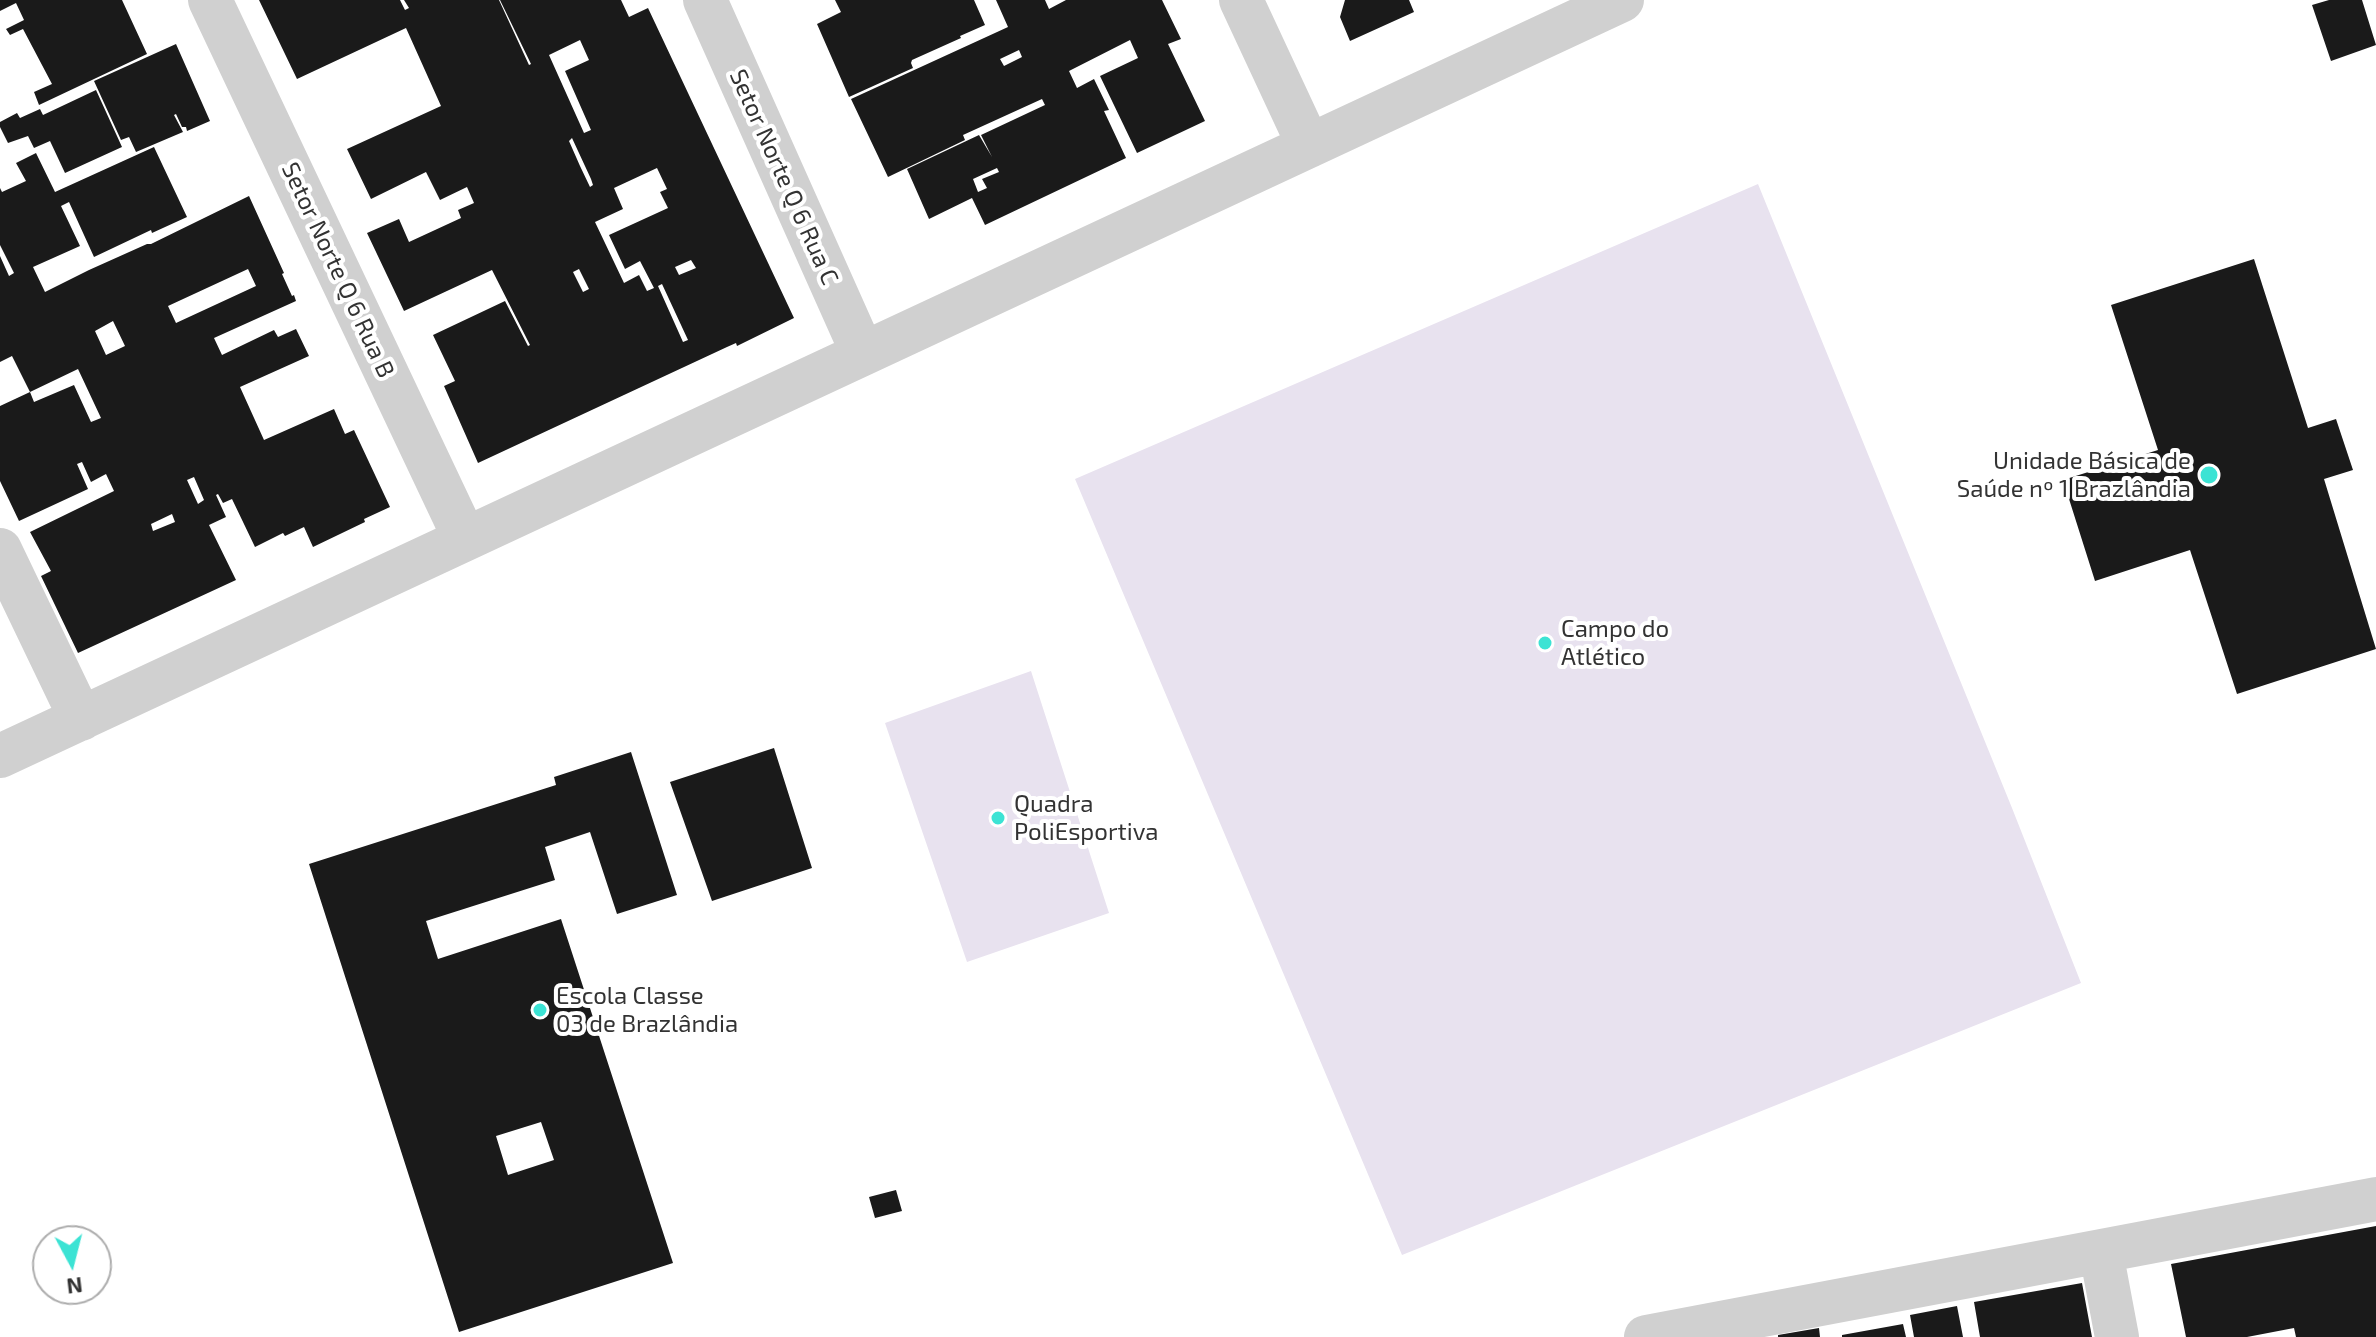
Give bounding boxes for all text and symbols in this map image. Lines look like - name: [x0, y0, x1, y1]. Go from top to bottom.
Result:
- street label: Setor Norte Q 6 Rua C: [723, 65, 845, 289]
- street label: Setor Norte Q 6 Rua B: [275, 158, 401, 382]
- place label: Unidade Básica de Saúde nº 1 Brazlândia: [1957, 447, 2191, 503]
- marker: Unidade Básica de Saúde nº 1 Brazlândia: [2198, 464, 2220, 486]
- place label: Campo do Atlético: [1561, 615, 1669, 671]
- marker: Campo do Atlético: [1536, 634, 1554, 652]
- place label: Quadra PoliEsportiva: [1014, 790, 1158, 846]
- marker: Quadra PoliEsportiva: [989, 809, 1007, 827]
- place label: Escola Classe 03 de Brazlândia: [556, 982, 738, 1038]
- marker: Escola Classe 03 de Brazlândia: [531, 1001, 549, 1019]
- north arrow: [32, 1225, 112, 1305]
- text: N: [65, 1273, 84, 1301]

